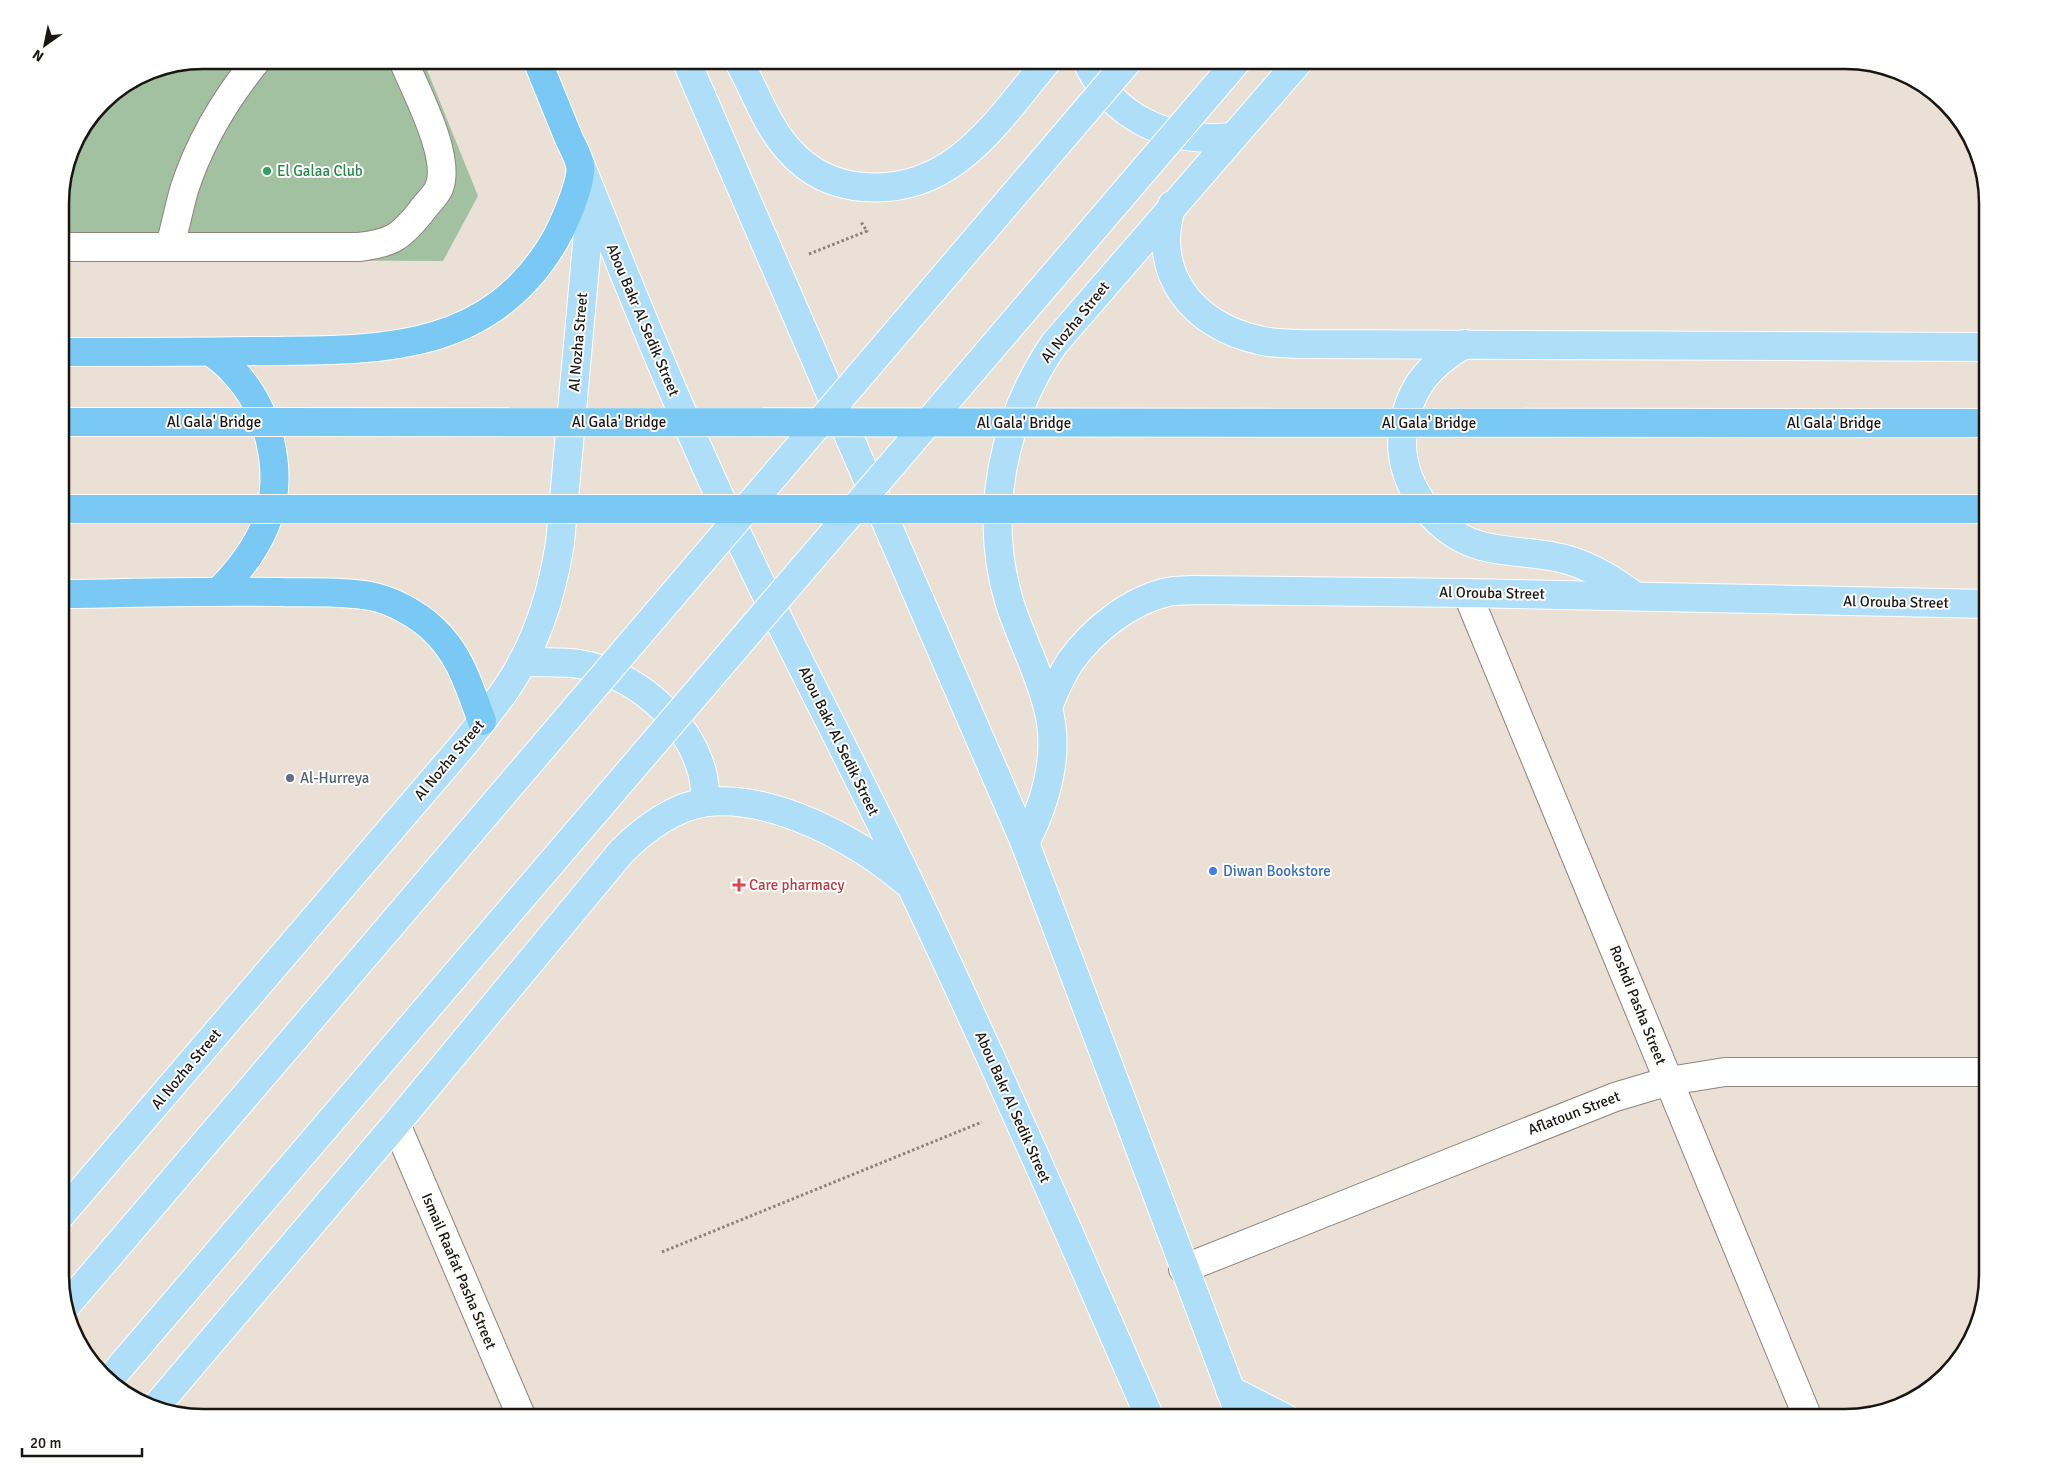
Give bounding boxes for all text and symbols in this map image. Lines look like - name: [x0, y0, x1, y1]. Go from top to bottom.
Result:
- north arrow: [20, 20, 70, 70]
- text: N: [29, 46, 47, 65]
- place label: El Galaa Club: [277, 162, 363, 180]
- marker: El Galaa Club: [261, 165, 273, 177]
- street label: Abou Bakr Al Sedik Street: [603, 241, 683, 399]
- street label: Al Nozha Street: [1037, 278, 1113, 366]
- street label: Al Nozha Street: [565, 292, 591, 392]
- street label: Al Gala' Bridge: [167, 413, 261, 431]
- street label: Al Gala' Bridge: [572, 413, 666, 431]
- street label: Al Gala' Bridge: [977, 414, 1071, 432]
- street label: Al Gala' Bridge: [1382, 414, 1476, 432]
- street label: Al Gala' Bridge: [1787, 414, 1881, 432]
- street label: Al Orouba Street: [1439, 583, 1545, 603]
- street label: Al Orouba Street: [1843, 592, 1949, 612]
- street label: Abou Bakr Al Sedik Street: [795, 663, 883, 819]
- street label: Al Nozha Street: [410, 716, 488, 804]
- place label: Al-Hurreya: [300, 769, 369, 787]
- marker: Al-Hurreya: [284, 772, 296, 784]
- place label: Diwan Bookstore: [1223, 862, 1331, 880]
- marker: Diwan Bookstore: [1207, 865, 1219, 877]
- place label: Care pharmacy: [749, 876, 844, 894]
- marker: Care pharmacy: [733, 879, 745, 891]
- street label: Roshdi Pasha Street: [1606, 943, 1670, 1067]
- street label: Al Nozha Street: [147, 1025, 225, 1113]
- street label: Abou Bakr Al Sedik Street: [971, 1028, 1055, 1186]
- street label: Aflatoun Street: [1525, 1087, 1623, 1139]
- street label: Ismail Raafat Pasha Street: [418, 1190, 500, 1352]
- scale bar: [22, 1426, 142, 1458]
- text: 20 m: [30, 1434, 61, 1452]

